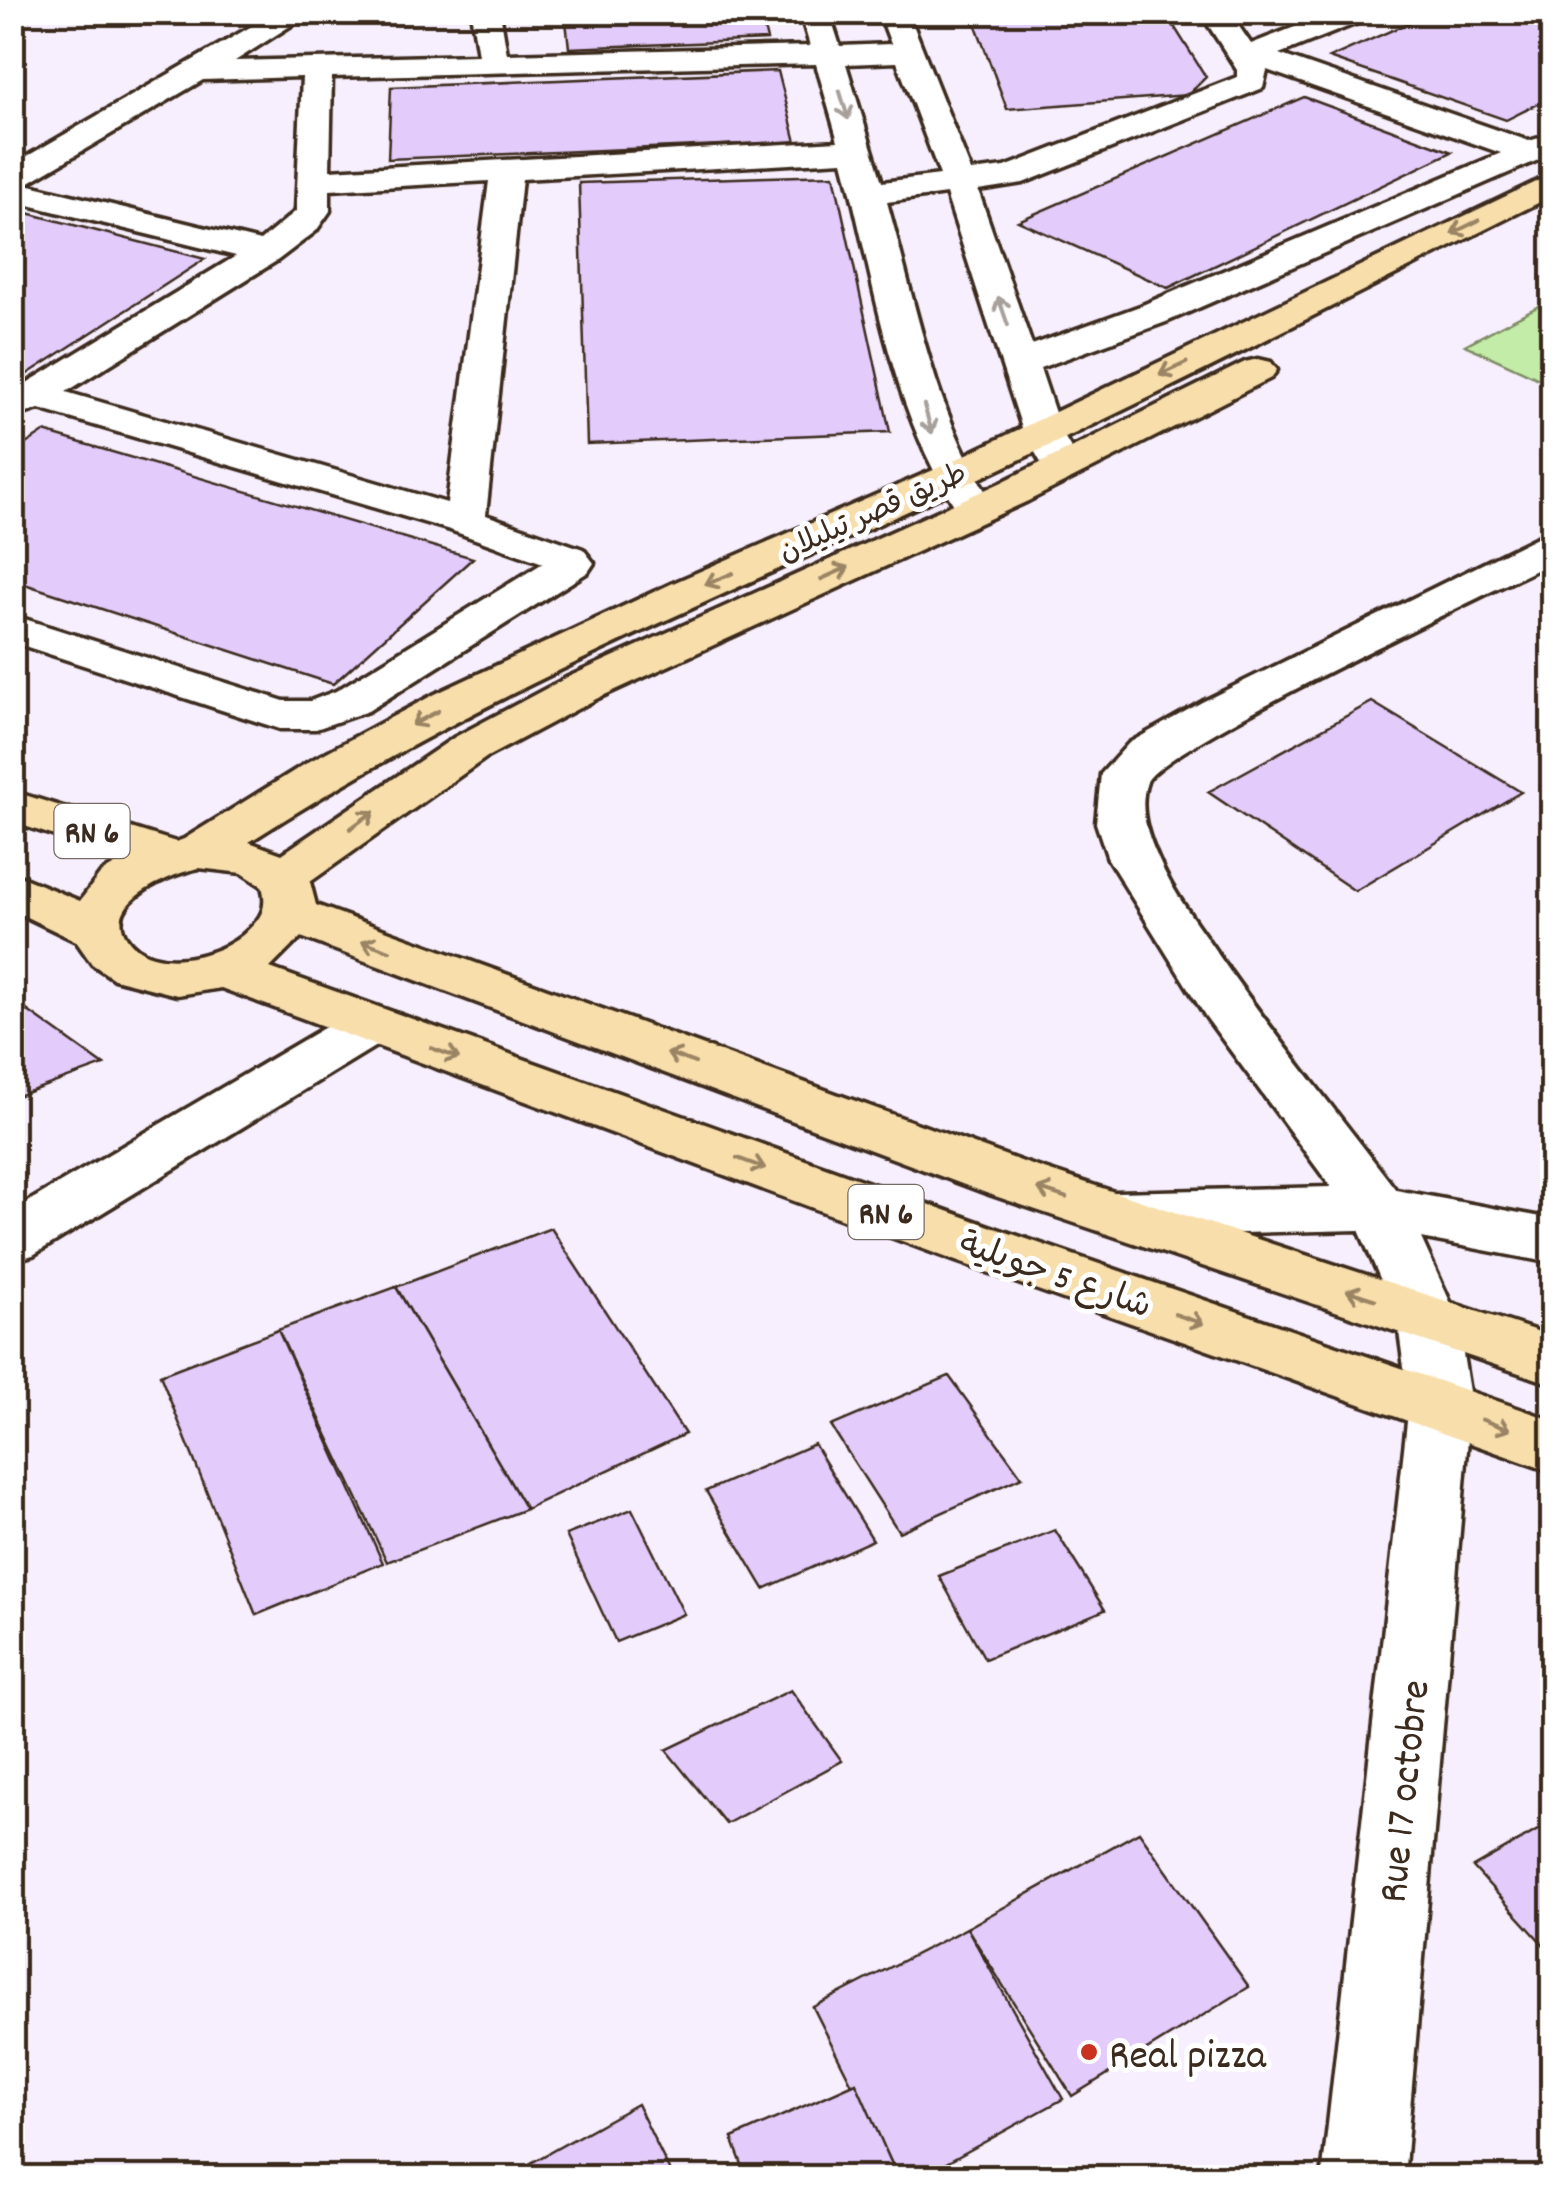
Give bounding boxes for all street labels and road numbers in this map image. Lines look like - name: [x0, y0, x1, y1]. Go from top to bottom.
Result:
- street label: طريق قصر تيليلان: [773, 454, 975, 576]
- road number: RN 6: [54, 804, 130, 858]
- road number: RN 6: [848, 1185, 924, 1239]
- street label: شارع 5 جويلية: [952, 1221, 1157, 1334]
- street label: Rue 17 octobre: [1366, 1677, 1449, 1906]

